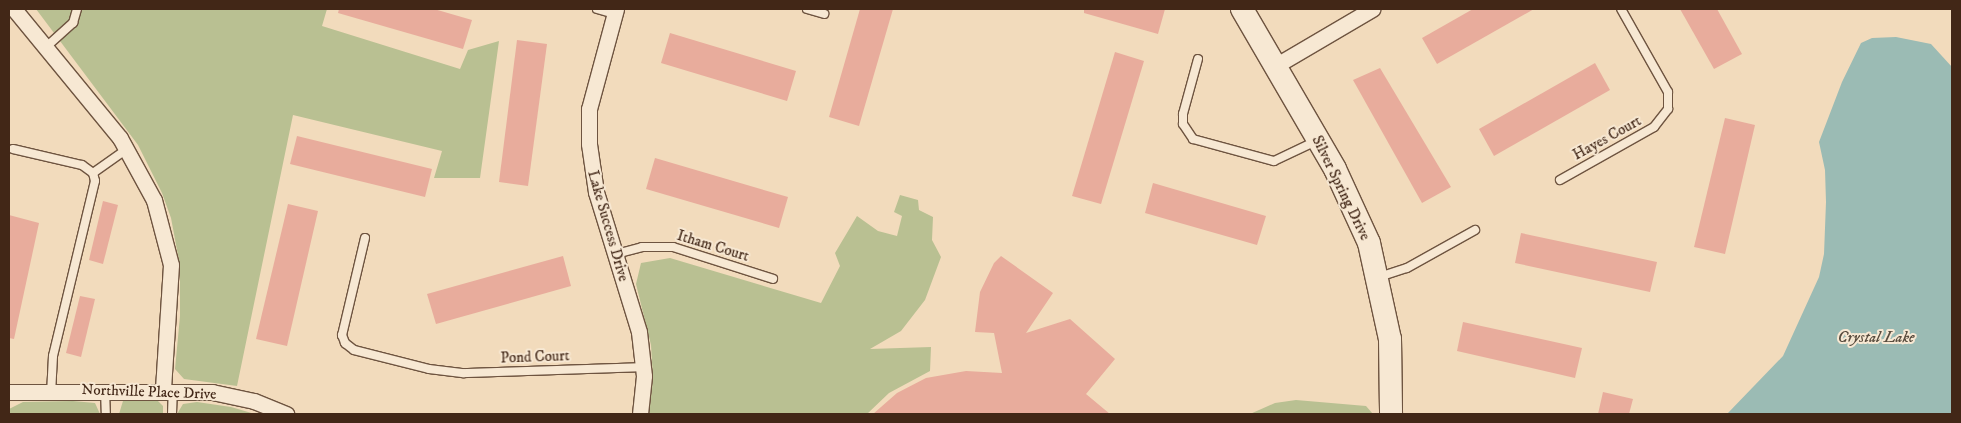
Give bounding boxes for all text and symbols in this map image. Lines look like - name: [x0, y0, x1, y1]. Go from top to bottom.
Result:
- street label: Hayes Court: [1570, 112, 1644, 164]
- street label: Silver Spring Drive: [1308, 133, 1374, 243]
- street label: Lake Success Drive: [584, 168, 632, 284]
- street label: Itham Court: [675, 227, 751, 265]
- water label: Crystal Lake: [1837, 327, 1915, 347]
- street label: Pond Court: [500, 347, 570, 367]
- street label: Northville Place Drive: [81, 381, 217, 403]

